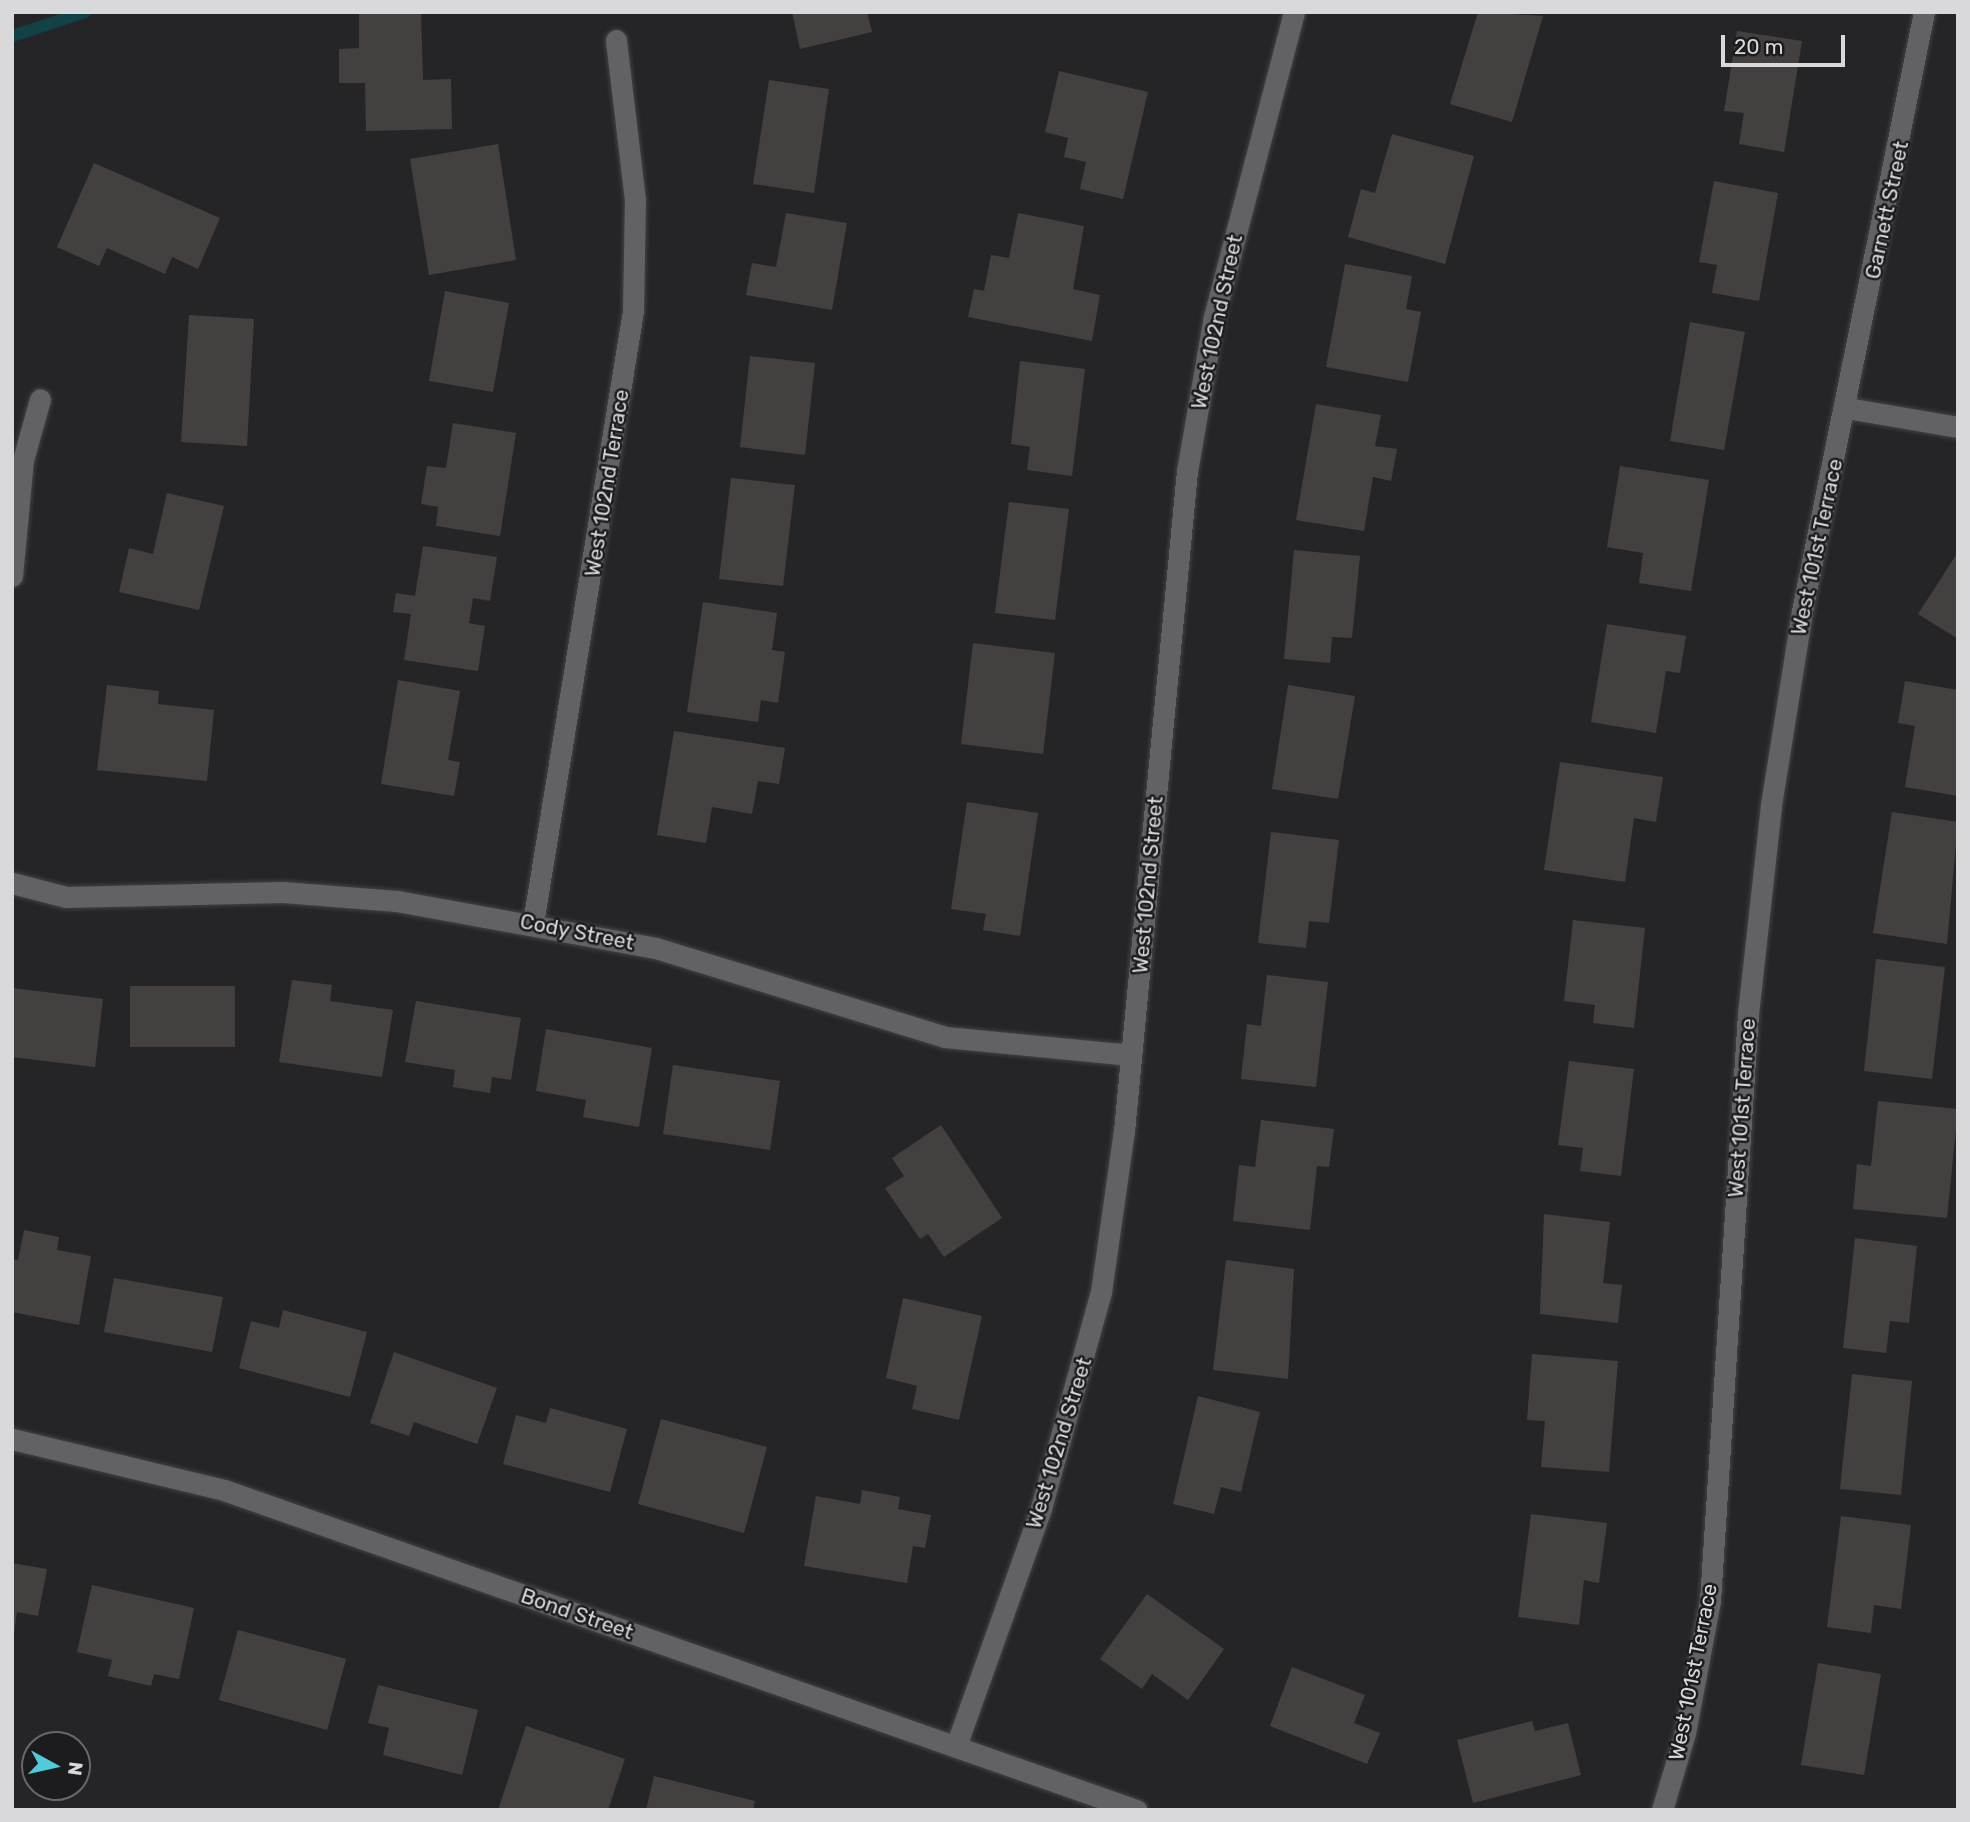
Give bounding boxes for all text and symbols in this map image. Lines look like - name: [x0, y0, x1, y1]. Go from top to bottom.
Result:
- scale bar: [1725, 21, 1849, 65]
- text: 20 m: [1734, 34, 1783, 59]
- street label: Garnett Street: [1860, 139, 1914, 281]
- street label: West 102nd Street: [1186, 232, 1248, 412]
- street label: West 102nd Terrace: [580, 387, 634, 579]
- street label: West 101st Terrace: [1786, 456, 1848, 638]
- street label: West 102nd Street: [1128, 795, 1168, 975]
- street label: Cody Street: [518, 909, 636, 955]
- street label: West 101st Terrace: [1723, 1017, 1761, 1199]
- street label: West 102nd Street: [1021, 1354, 1097, 1532]
- street label: West 101st Terrace: [1663, 1581, 1723, 1763]
- street label: Bond Street: [518, 1583, 636, 1645]
- north arrow: [21, 1731, 91, 1801]
- text: N: [63, 1760, 88, 1777]

